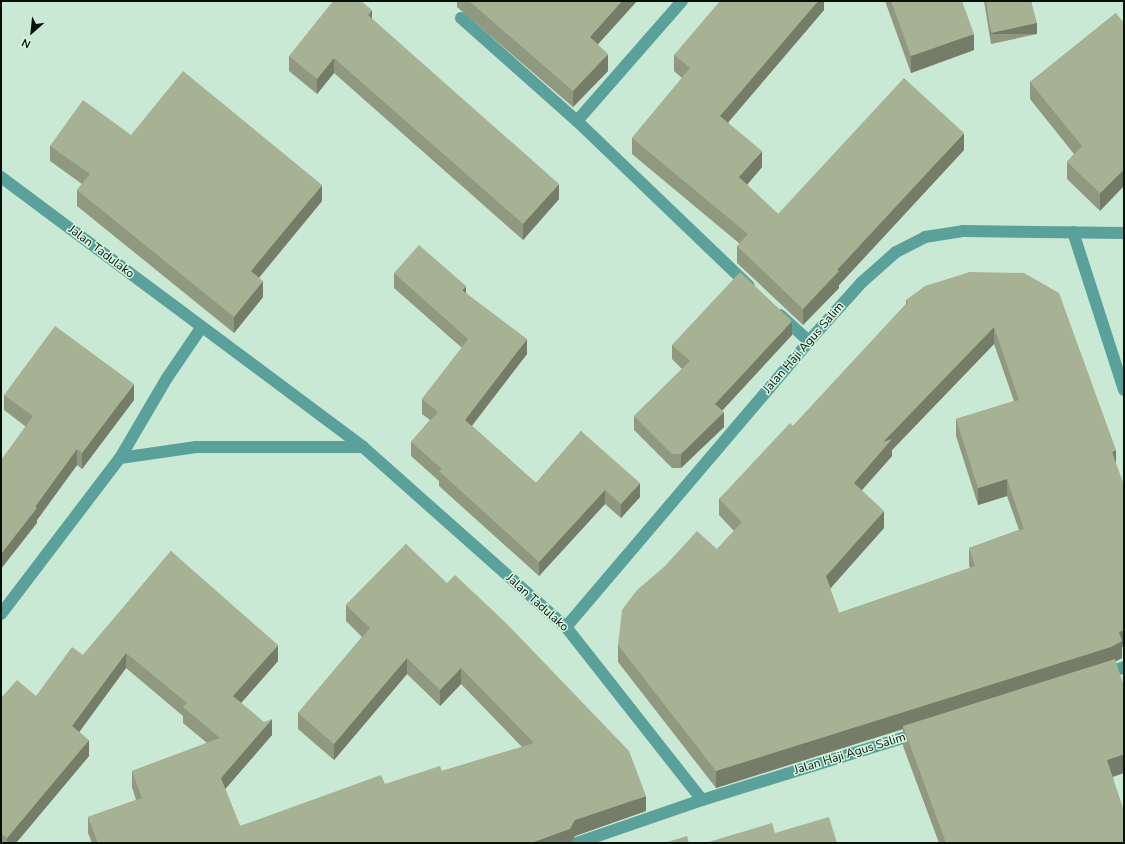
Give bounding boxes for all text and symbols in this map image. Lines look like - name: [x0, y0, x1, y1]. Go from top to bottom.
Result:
- north arrow: [12, 12, 52, 52]
- text: N: [19, 35, 33, 52]
- street label: Jalan Tadulako: [65, 223, 137, 281]
- street label: Jalan Haji Agus Salim: [761, 300, 847, 396]
- street label: Jalan Tadulako: [503, 571, 571, 635]
- street label: Jalan Haji Agus Salim: [792, 730, 908, 778]

